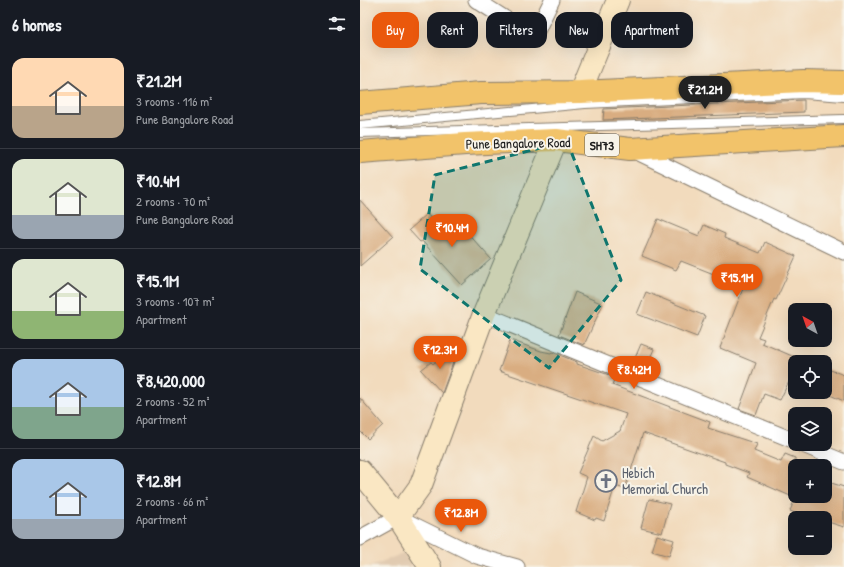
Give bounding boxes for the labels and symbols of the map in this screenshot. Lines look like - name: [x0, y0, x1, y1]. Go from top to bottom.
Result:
- pin: ₹21.2M: [672, 76, 738, 110]
- street label: Pune Bangalore Road: [466, 132, 571, 154]
- road number: SH73: [585, 134, 619, 156]
- pin: ₹10.4M: [419, 214, 485, 248]
- pin: ₹15.1M: [704, 264, 770, 298]
- north arrow: [788, 303, 832, 347]
- pin: ₹12.3M: [407, 336, 473, 370]
- pin: ₹8.42M: [601, 356, 667, 390]
- place label: Hebich Memorial Church: [622, 463, 708, 498]
- church icon: Hebich Memorial Church: [593, 468, 619, 494]
- pin: ₹12.8M: [428, 499, 494, 533]

